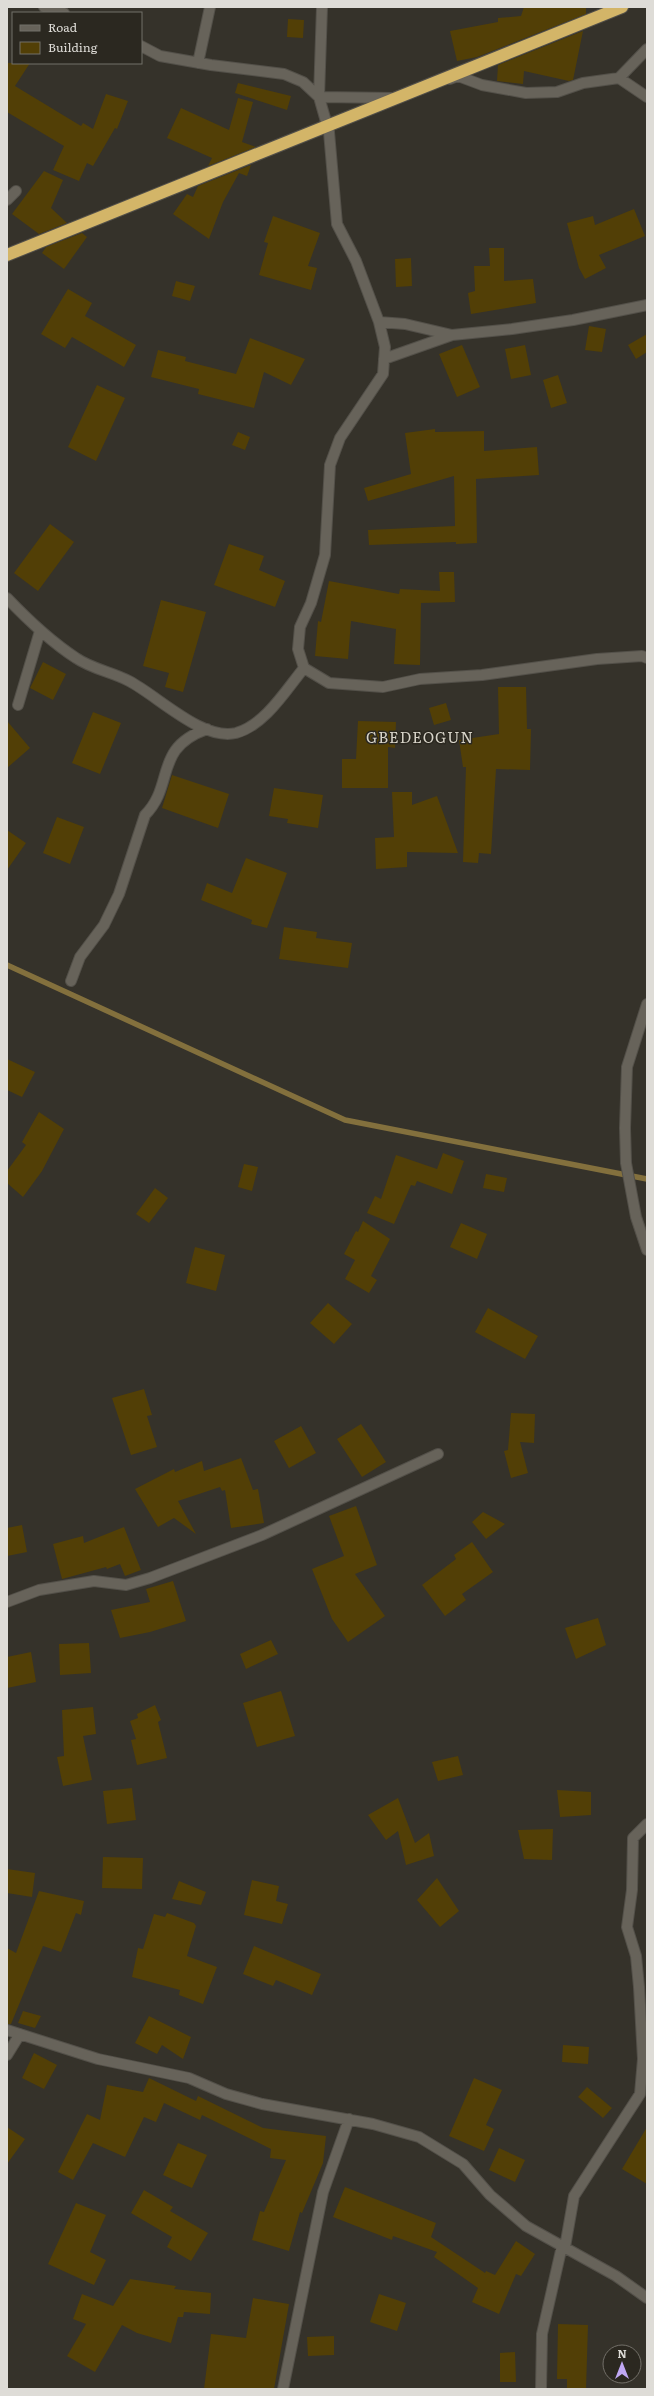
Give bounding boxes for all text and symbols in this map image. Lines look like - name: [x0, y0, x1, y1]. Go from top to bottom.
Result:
- legend: [12, 12, 142, 64]
- text: Road: [48, 18, 78, 36]
- text: Building: [48, 38, 98, 56]
- district label: GBEDEOGUN: [366, 725, 474, 748]
- north arrow: [602, 2344, 642, 2384]
- text: N: [617, 2345, 627, 2361]

